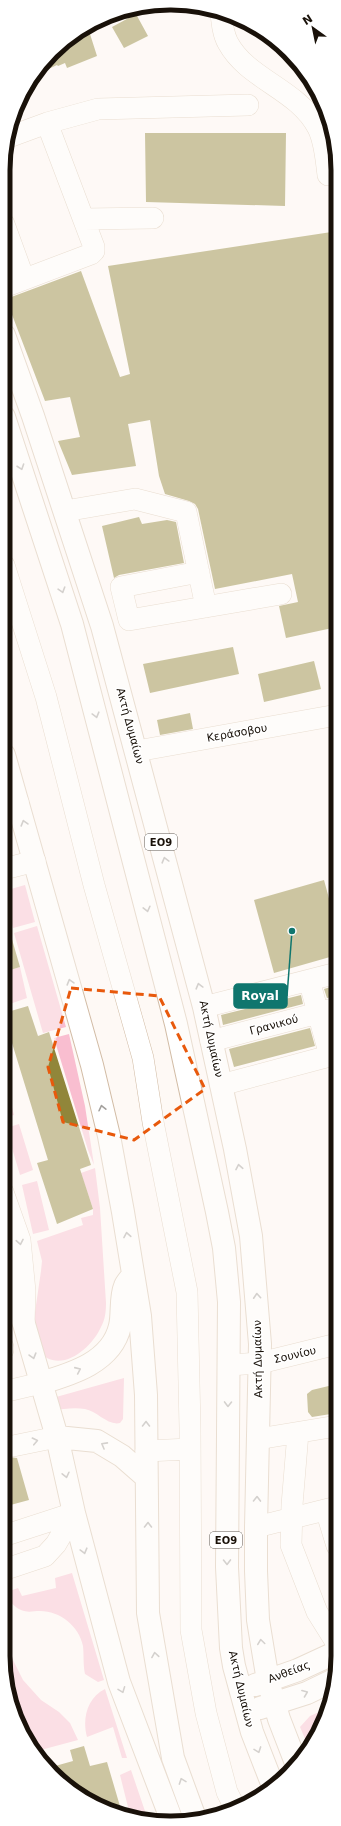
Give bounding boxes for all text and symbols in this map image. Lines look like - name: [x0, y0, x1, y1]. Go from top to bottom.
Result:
- north arrow: [293, 8, 333, 48]
- text: N: [300, 12, 315, 28]
- one-way arrow: [17, 463, 25, 470]
- one-way arrow: [57, 586, 66, 593]
- street label: Ακτή Δυμαίων: [114, 686, 146, 766]
- one-way arrow: [91, 712, 100, 719]
- street label: Κεράσοβου: [206, 721, 268, 745]
- one-way arrow: [20, 820, 29, 827]
- road number: ΕΟ9: [145, 834, 177, 850]
- one-way arrow: [162, 857, 170, 863]
- one-way arrow: [142, 906, 150, 912]
- one-way arrow: [66, 979, 75, 986]
- one-way arrow: [195, 982, 203, 989]
- callout: Royal: [234, 984, 287, 1008]
- text: Royal: [241, 989, 279, 1003]
- street label: Ακτή Δυμαίων: [196, 999, 226, 1079]
- street label: Γρανικού: [248, 1012, 300, 1038]
- one-way arrow: [99, 1105, 107, 1111]
- one-way arrow: [235, 1164, 243, 1170]
- one-way arrow: [123, 1232, 132, 1238]
- one-way arrow: [15, 1239, 24, 1245]
- one-way arrow: [252, 1293, 261, 1299]
- street label: Ακτή Δυμαίων: [251, 1320, 265, 1398]
- street label: Σουνίου: [273, 1344, 317, 1366]
- one-way arrow: [28, 1353, 37, 1360]
- one-way arrow: [74, 1367, 81, 1375]
- one-way arrow: [224, 1401, 232, 1407]
- one-way arrow: [142, 1421, 150, 1427]
- one-way arrow: [32, 1438, 38, 1446]
- one-way arrow: [101, 1442, 108, 1450]
- one-way arrow: [61, 1472, 69, 1478]
- one-way arrow: [252, 1496, 261, 1502]
- one-way arrow: [144, 1522, 152, 1528]
- road number: ΕΟ9: [210, 1532, 242, 1548]
- one-way arrow: [80, 1548, 88, 1554]
- one-way arrow: [222, 1559, 231, 1565]
- one-way arrow: [257, 1639, 266, 1646]
- street label: Ακτή Δυμαίων: [226, 1649, 256, 1729]
- one-way arrow: [151, 1651, 160, 1658]
- street label: Ανθείας: [266, 1658, 312, 1686]
- one-way arrow: [117, 1686, 125, 1693]
- one-way arrow: [302, 1689, 309, 1697]
- one-way arrow: [253, 1746, 262, 1753]
- one-way arrow: [178, 1778, 186, 1785]

